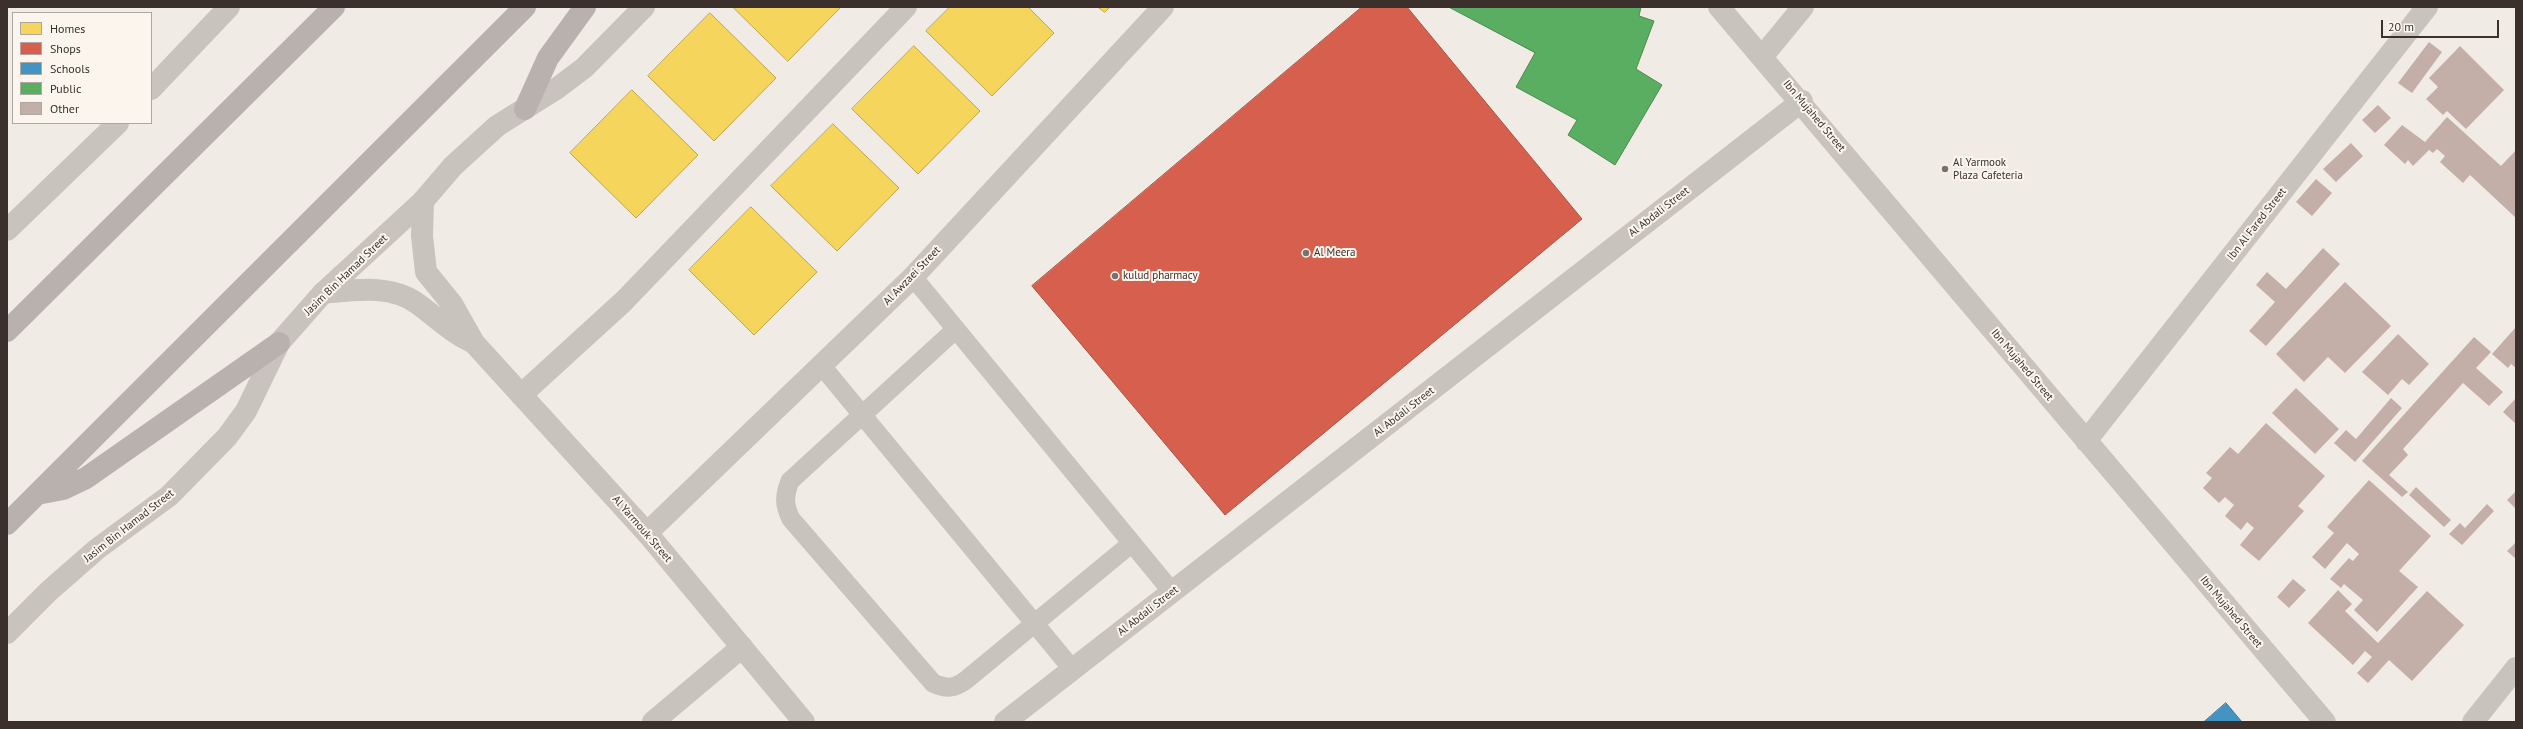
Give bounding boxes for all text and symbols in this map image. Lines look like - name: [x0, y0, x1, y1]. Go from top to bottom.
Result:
- legend: [12, 12, 152, 124]
- scale bar: [2383, 12, 2501, 38]
- text: 20 m: [2388, 19, 2414, 34]
- text: Homes: [50, 21, 85, 36]
- text: Shops: [50, 41, 81, 56]
- text: Schools: [50, 61, 90, 76]
- street label: Ibn Mujahed Street: [1780, 77, 1848, 155]
- text: Public: [50, 81, 81, 96]
- text: Other: [50, 101, 79, 116]
- place label: Al Yarmook Plaza Cafeteria: [1953, 156, 2023, 182]
- marker: Al Yarmook Plaza Cafeteria: [1940, 164, 1950, 174]
- street label: Al Abdali Street: [1626, 184, 1692, 240]
- street label: Ibn Al Fared Street: [2225, 185, 2289, 263]
- street label: Jasim Bin Hamad Street: [302, 232, 390, 318]
- street label: Al Awzaei Street: [881, 244, 943, 308]
- place label: Al Meera: [1314, 246, 1356, 260]
- marker: Al Meera: [1301, 248, 1311, 258]
- place label: kulud pharmacy: [1123, 269, 1198, 283]
- marker: kulud pharmacy: [1110, 271, 1120, 281]
- street label: Ibn Mujahed Street: [1988, 326, 2056, 404]
- street label: Al Abdali Street: [1371, 384, 1437, 440]
- street label: Jasim Bin Hamad Street: [81, 487, 177, 565]
- street label: Al Yarmouk Street: [609, 493, 675, 565]
- street label: Ibn Mujahed Street: [2197, 573, 2265, 651]
- street label: Al Abdali Street: [1115, 583, 1181, 639]

